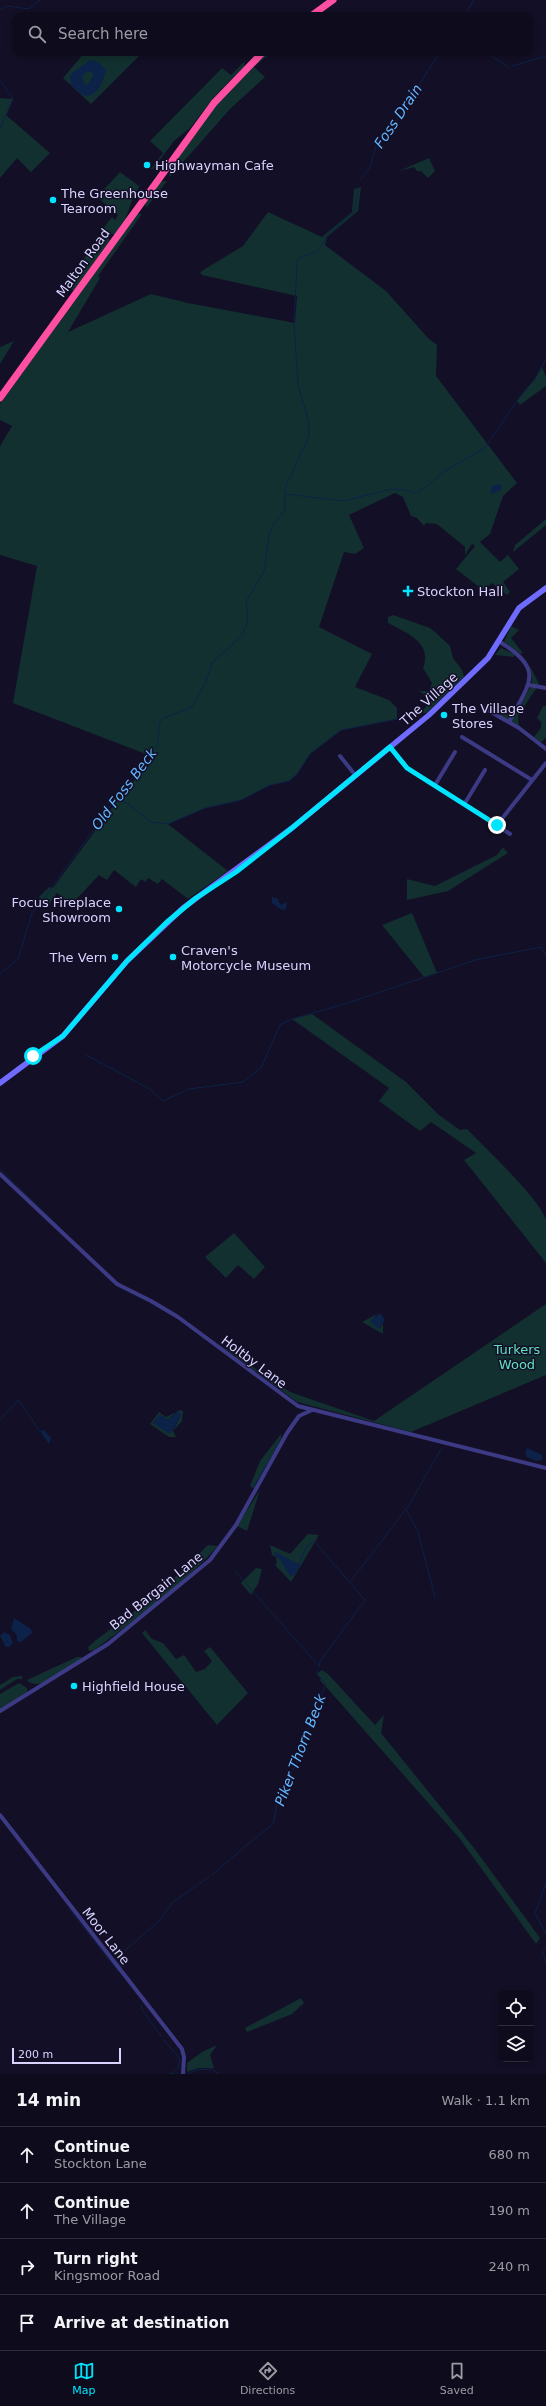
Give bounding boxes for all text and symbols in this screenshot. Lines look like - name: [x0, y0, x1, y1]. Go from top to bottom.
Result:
- search box: [12, 12, 534, 56]
- icon: search: [26, 23, 48, 45]
- text: Search here: [58, 25, 148, 43]
- water label: Foss Drain: [371, 81, 425, 151]
- place label: Highwayman Cafe: [155, 158, 274, 173]
- marker: Highwayman Cafe: [142, 160, 152, 170]
- place label: The Greenhouse Tearoom: [60, 186, 168, 216]
- marker: The Greenhouse Tearoom: [48, 195, 58, 205]
- street label: Malton Road: [53, 226, 113, 300]
- place label: Stockton Hall: [417, 584, 503, 599]
- marker: Stockton Hall: [402, 585, 414, 597]
- street label: The Village: [396, 669, 461, 729]
- place label: The Village Stores: [451, 701, 524, 731]
- marker: The Village Stores: [439, 710, 449, 720]
- water label: Old Foss Beck: [88, 744, 160, 833]
- route end: [488, 816, 506, 834]
- place label: Focus Fireplace Showroom: [12, 895, 111, 925]
- marker: Focus Fireplace Showroom: [114, 904, 124, 914]
- place label: Craven's Motorcycle Museum: [181, 943, 311, 973]
- place label: The Vern: [48, 950, 107, 965]
- marker: The Vern: [110, 952, 120, 962]
- marker: Craven's Motorcycle Museum: [168, 952, 178, 962]
- route start: [24, 1047, 42, 1065]
- street label: Holtby Lane: [218, 1333, 290, 1391]
- park label: Turkers Wood: [493, 1342, 541, 1372]
- street label: Bad Bargain Lane: [107, 1549, 205, 1633]
- place label: Highfield House: [82, 1679, 185, 1694]
- marker: Highfield House: [69, 1681, 79, 1691]
- water label: Piker Thorn Beck: [271, 1691, 329, 1808]
- street label: Moor Lane: [79, 1905, 133, 1967]
- map controls: [498, 1990, 534, 2062]
- button: locate: [498, 1990, 534, 2026]
- button: layers: [498, 2026, 534, 2062]
- scale bar: [12, 2046, 121, 2065]
- text: 200 m: [18, 2048, 53, 2061]
- text: 14 min: [16, 2090, 81, 2110]
- text: Walk · 1.1 km: [441, 2093, 530, 2108]
- text: Continue: [54, 2138, 130, 2156]
- icon: ahead: [16, 2144, 38, 2166]
- text: 680 m: [488, 2147, 530, 2162]
- text: Stockton Lane: [54, 2156, 147, 2171]
- text: Continue: [54, 2194, 130, 2212]
- icon: ahead: [16, 2200, 38, 2222]
- text: 190 m: [488, 2203, 530, 2218]
- text: The Village: [54, 2212, 126, 2227]
- text: Turn right: [54, 2250, 138, 2268]
- icon: right: [16, 2256, 38, 2278]
- text: 240 m: [488, 2259, 530, 2274]
- text: Kingsmoor Road: [54, 2268, 160, 2283]
- icon: arrive: [16, 2312, 38, 2334]
- text: Arrive at destination: [54, 2314, 229, 2332]
- tab: Map: [72, 2360, 95, 2397]
- tab: Directions: [240, 2360, 295, 2397]
- tab: Saved: [440, 2360, 474, 2397]

